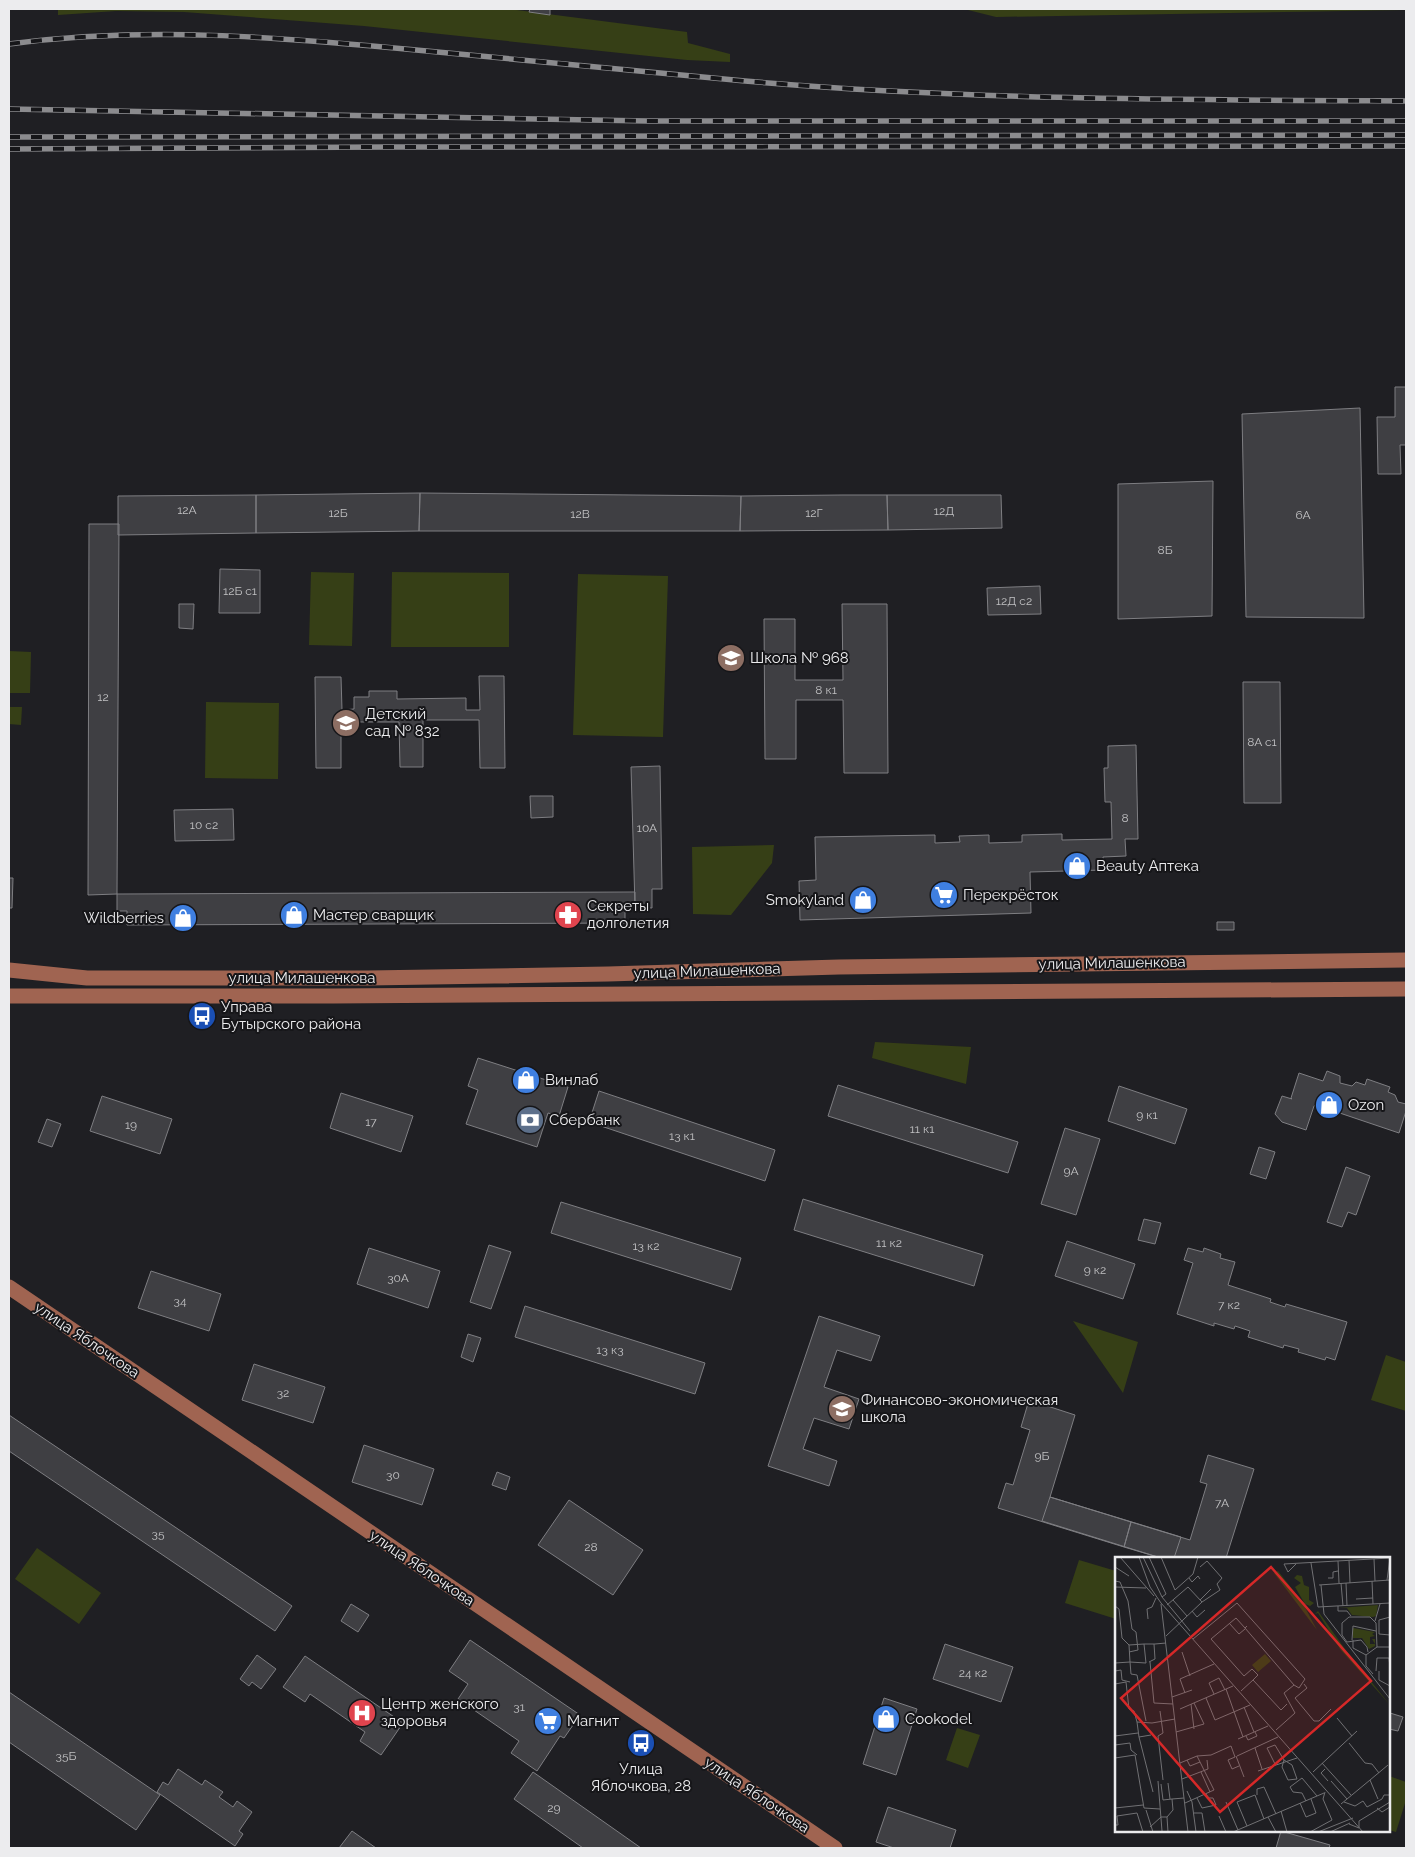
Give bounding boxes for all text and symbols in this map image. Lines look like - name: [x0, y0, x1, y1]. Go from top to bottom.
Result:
- house number: 12А: [177, 503, 197, 517]
- house number: 12Д: [934, 504, 954, 518]
- house number: 12Б: [328, 506, 348, 520]
- house number: 12Г: [805, 506, 823, 520]
- house number: 12В: [570, 507, 590, 521]
- house number: 6А: [1295, 508, 1311, 522]
- house number: 8Б: [1158, 543, 1173, 557]
- house number: 12Б с1: [223, 584, 257, 598]
- house number: 12Д с2: [996, 594, 1032, 608]
- school or university icon: Школа № 968: [716, 643, 746, 673]
- place label: Школа № 968: [750, 649, 849, 667]
- house number: 8 к1: [815, 683, 837, 697]
- house number: 12: [97, 690, 109, 704]
- place label: Детский сад № 832: [365, 705, 440, 740]
- school or university icon: Детский сад № 832: [331, 708, 361, 738]
- house number: 8А c1: [1247, 735, 1277, 749]
- house number: 8: [1121, 811, 1129, 825]
- house number: 10 с2: [190, 818, 218, 832]
- house number: 10А: [637, 821, 657, 835]
- shop icon: Beauty Аптека: [1062, 851, 1092, 881]
- place label: Beauty Аптека: [1096, 857, 1199, 875]
- supermarket icon: Перекрёсток: [929, 880, 959, 910]
- shop icon: Smokyland: [848, 885, 878, 915]
- place label: Перекрёсток: [963, 886, 1059, 904]
- place label: Smokyland: [766, 891, 844, 909]
- place label: Секреты долголетия: [587, 897, 669, 932]
- shop icon: Мастер сварщик: [279, 900, 309, 930]
- pharmacy icon: Секреты долголетия: [553, 900, 583, 930]
- shop icon: Wildberries: [168, 903, 198, 933]
- place label: Мастер сварщик: [313, 906, 434, 924]
- place label: Wildberries: [84, 909, 164, 927]
- street label: улица Милашенкова: [1038, 953, 1186, 973]
- street label: улица Милашенкова: [633, 959, 781, 983]
- street label: улица Милашенкова: [228, 969, 376, 987]
- place label: Управа Бутырского района: [221, 998, 361, 1033]
- bus stop icon: Управа Бутырского района: [187, 1001, 217, 1031]
- shop icon: Винлаб: [511, 1065, 541, 1095]
- place label: Винлаб: [545, 1071, 598, 1089]
- shop icon: Ozon: [1314, 1090, 1344, 1120]
- place label: Ozon: [1348, 1096, 1384, 1114]
- bank icon: Сбербанк: [515, 1105, 545, 1135]
- house number: 9 к1: [1136, 1108, 1158, 1122]
- place label: Сбербанк: [549, 1111, 620, 1129]
- house number: 17: [365, 1115, 377, 1129]
- house number: 19: [125, 1118, 137, 1132]
- house number: 11 к1: [910, 1122, 934, 1136]
- house number: 13 к1: [669, 1129, 695, 1143]
- house number: 9А: [1063, 1164, 1079, 1178]
- house number: 11 к2: [876, 1236, 902, 1250]
- house number: 13 к2: [632, 1239, 660, 1253]
- house number: 9 к2: [1084, 1263, 1106, 1277]
- house number: 30А: [387, 1271, 409, 1285]
- house number: 34: [174, 1294, 187, 1308]
- street label: улица Яблочкова: [31, 1298, 143, 1382]
- house number: 7 к2: [1218, 1298, 1240, 1312]
- house number: 13 к3: [596, 1343, 624, 1357]
- house number: 32: [277, 1386, 289, 1400]
- place label: Финансово-экономическая школа: [861, 1391, 1058, 1426]
- school or university icon: Финансово-экономическая школа: [827, 1394, 857, 1424]
- house number: 9Б: [1035, 1449, 1050, 1463]
- house number: 30: [386, 1468, 400, 1482]
- house number: 7A: [1215, 1496, 1229, 1510]
- street label: улица Яблочкова: [366, 1526, 478, 1610]
- house number: 35: [152, 1527, 165, 1541]
- house number: 28: [584, 1540, 598, 1554]
- inset map: [1115, 1557, 1390, 1832]
- house number: 24 к2: [959, 1666, 987, 1680]
- place label: Центр женского здоровья: [381, 1695, 499, 1730]
- hospital icon: Центр женского здоровья: [347, 1698, 377, 1728]
- house number: 31: [513, 1700, 525, 1714]
- shop icon: Cookodel: [871, 1704, 901, 1734]
- supermarket icon: Магнит: [533, 1706, 563, 1736]
- place label: Cookodel: [905, 1710, 973, 1728]
- place label: Магнит: [567, 1712, 619, 1730]
- bus stop icon: Улица Яблочкова, 28: [626, 1728, 656, 1758]
- house number: 35Б: [56, 1749, 77, 1763]
- street label: улица Яблочкова: [701, 1753, 813, 1837]
- place label: Улица Яблочкова, 28: [591, 1760, 691, 1795]
- house number: 29: [547, 1801, 561, 1815]

